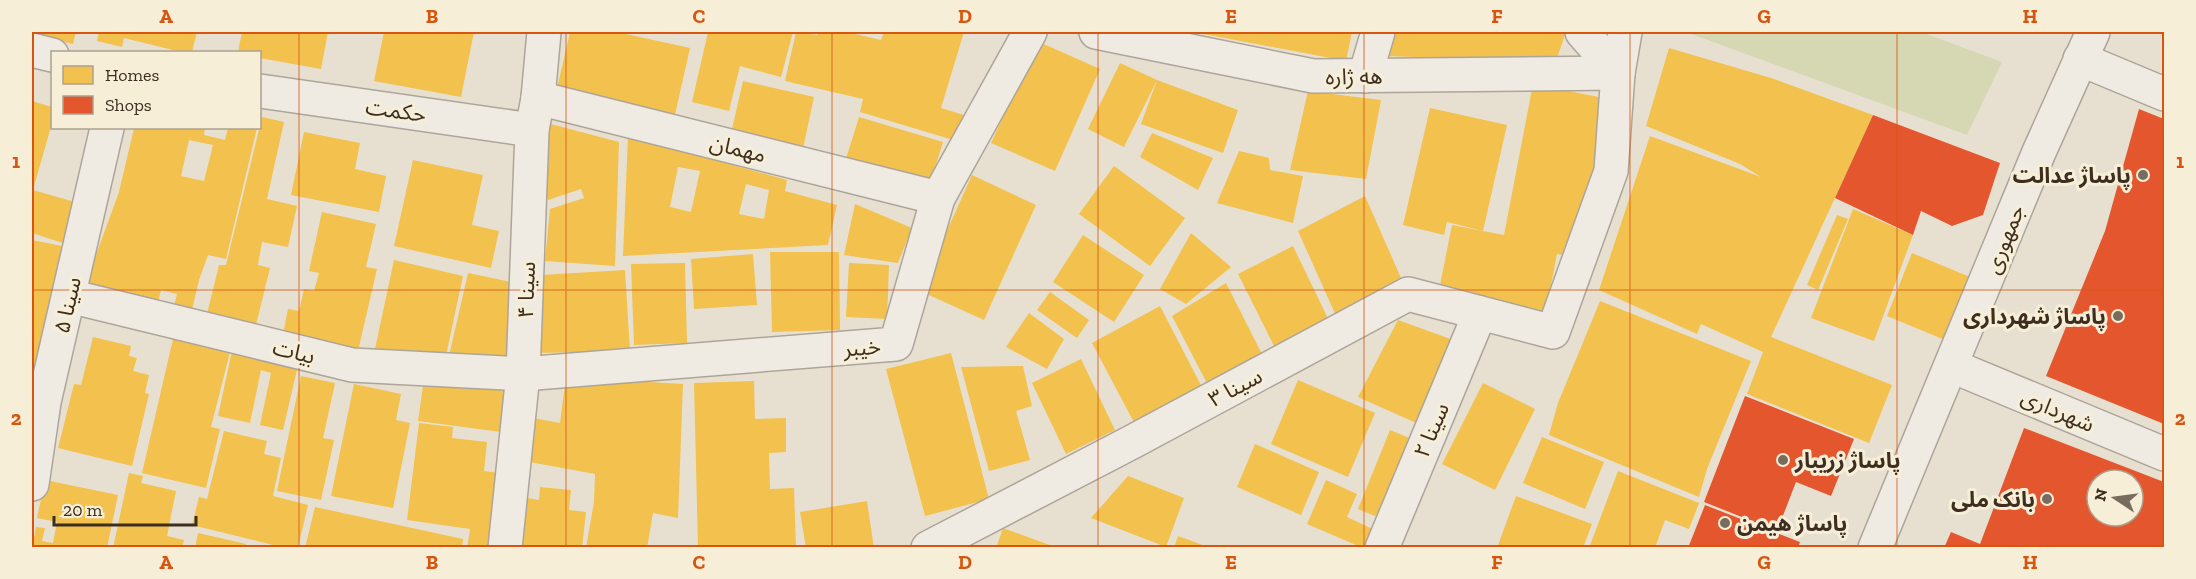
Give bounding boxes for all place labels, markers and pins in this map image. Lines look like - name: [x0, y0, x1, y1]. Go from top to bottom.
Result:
- place label: پاساژ عدالت: [2013, 162, 2131, 190]
- marker: پاساژ عدالت: [2136, 168, 2150, 182]
- place label: پاساژ شهرداری: [1963, 303, 2106, 331]
- marker: پاساژ شهرداری: [2111, 309, 2125, 323]
- place label: پاساژ زریبار: [1794, 447, 1901, 475]
- marker: پاساژ زریبار: [1776, 453, 1790, 467]
- place label: بانک ملی: [1951, 486, 2035, 513]
- marker: بانک ملی: [2040, 492, 2054, 506]
- place label: پاساژ هیمن: [1737, 510, 1847, 538]
- marker: پاساژ هیمن: [1718, 516, 1732, 530]

